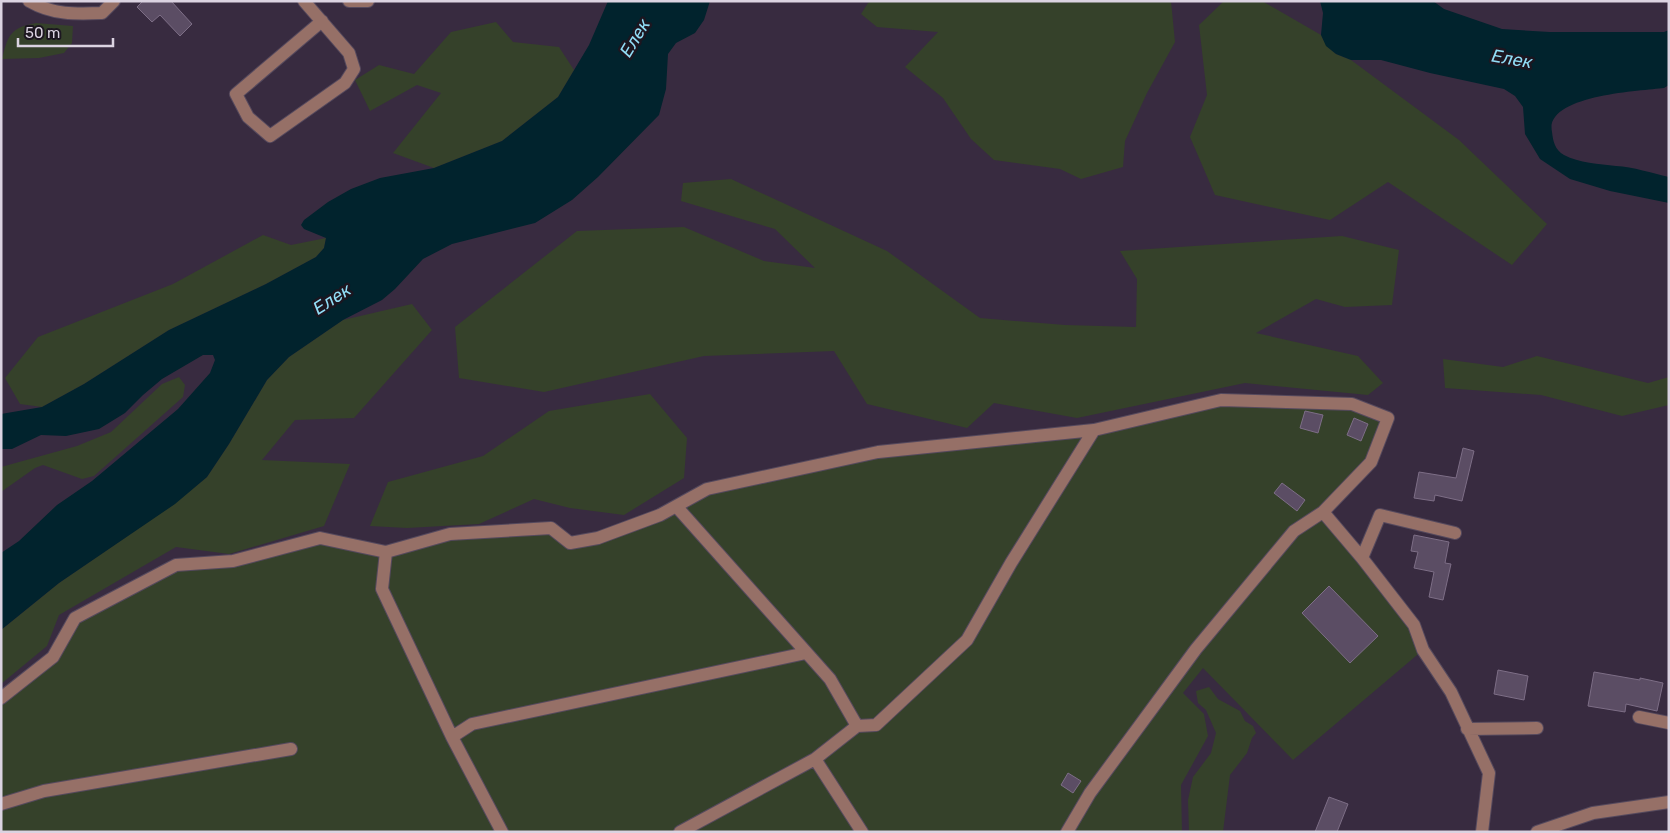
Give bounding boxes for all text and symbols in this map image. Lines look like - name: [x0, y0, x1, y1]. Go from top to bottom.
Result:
- water label: Елек: [615, 14, 655, 61]
- scale bar: [18, 15, 112, 47]
- text: 50 m: [25, 24, 60, 42]
- water label: Елек: [1490, 45, 1535, 73]
- water label: Елек: [309, 278, 356, 319]

